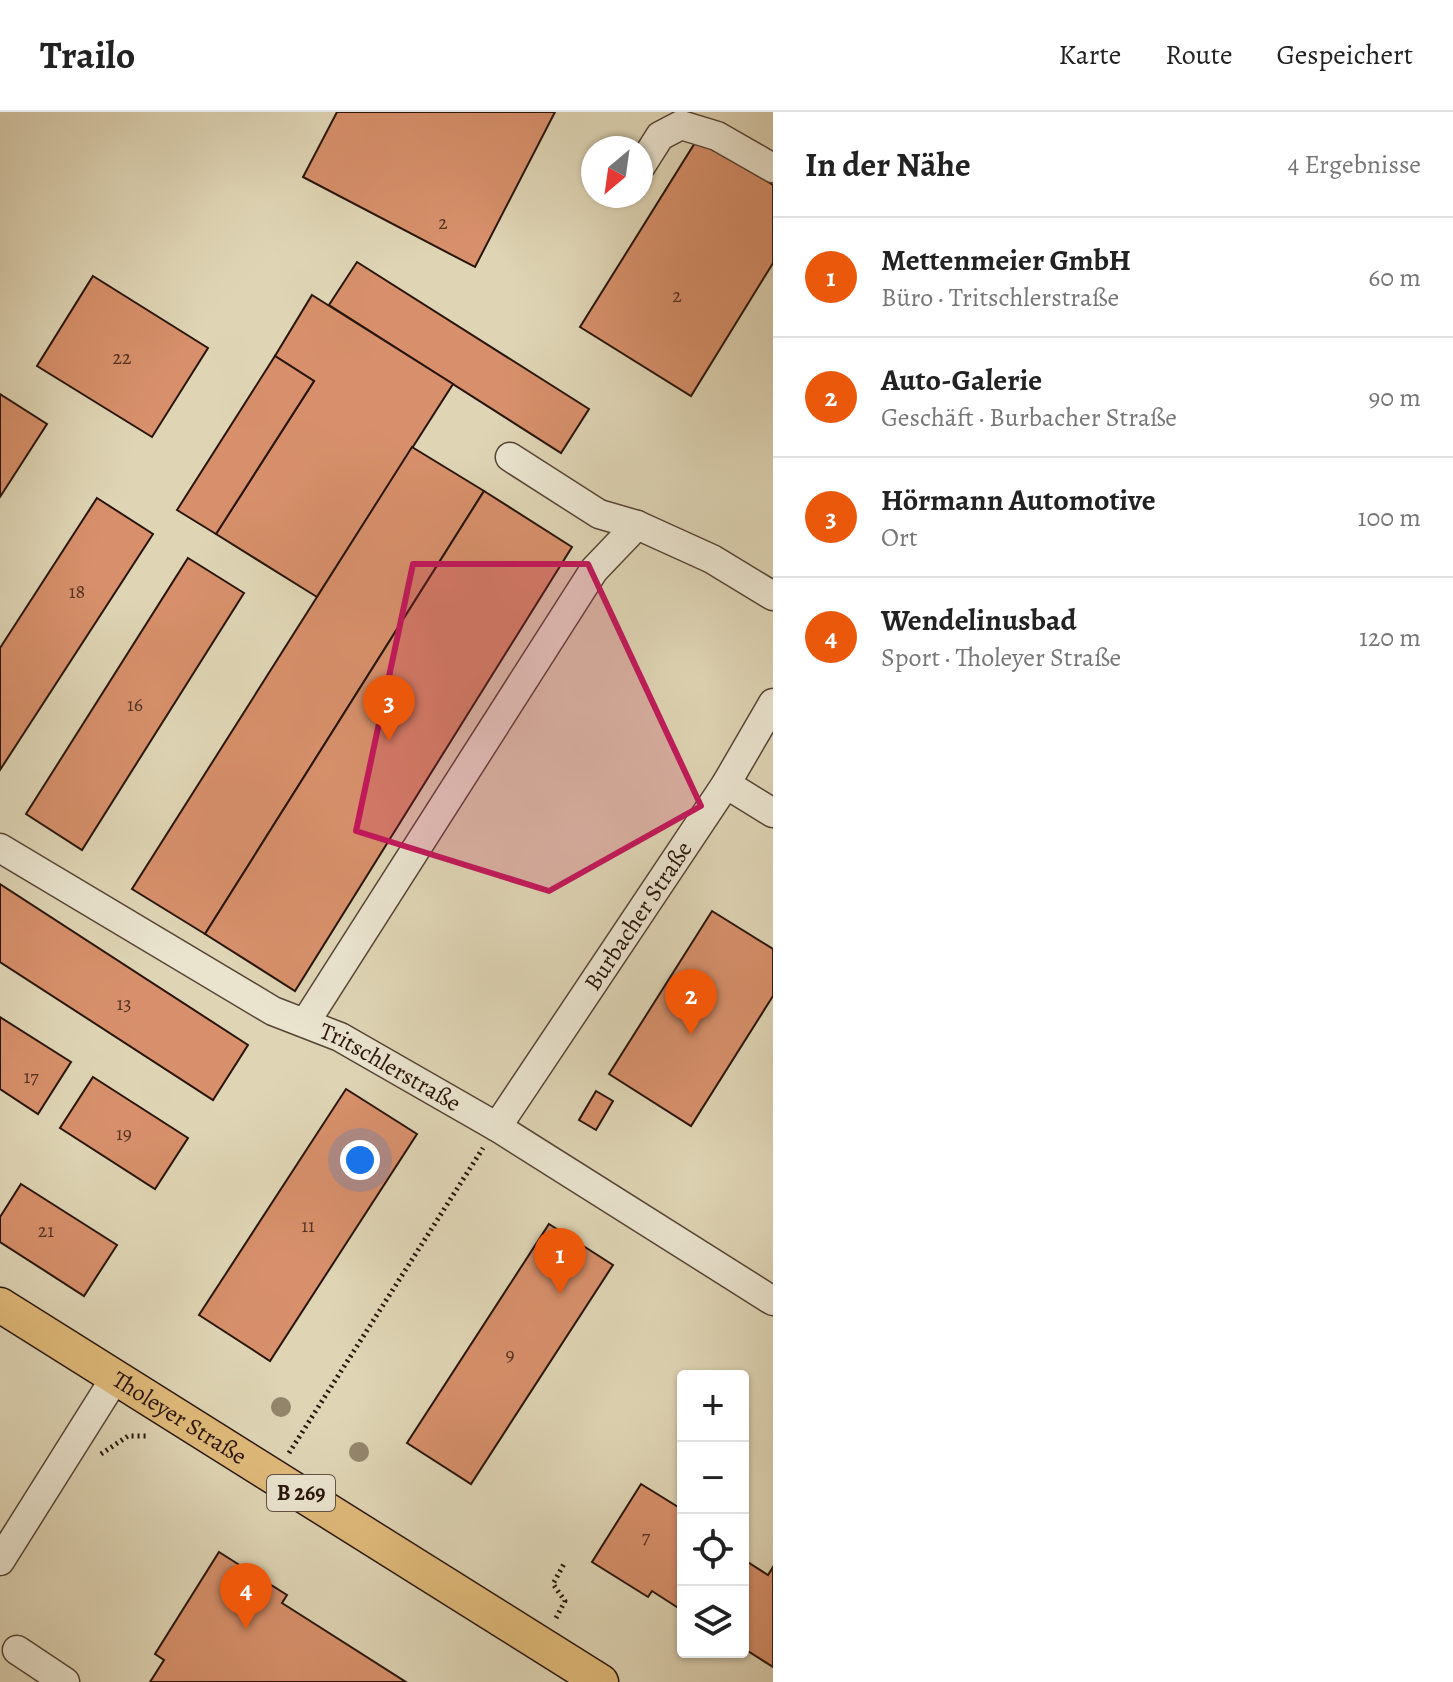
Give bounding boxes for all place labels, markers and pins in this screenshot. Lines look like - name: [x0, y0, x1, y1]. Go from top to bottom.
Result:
- pin: 3: [363, 675, 415, 741]
- pin: 2: [665, 969, 717, 1035]
- pin: 1: [534, 1228, 586, 1294]
- pin: 4: [220, 1563, 272, 1629]

